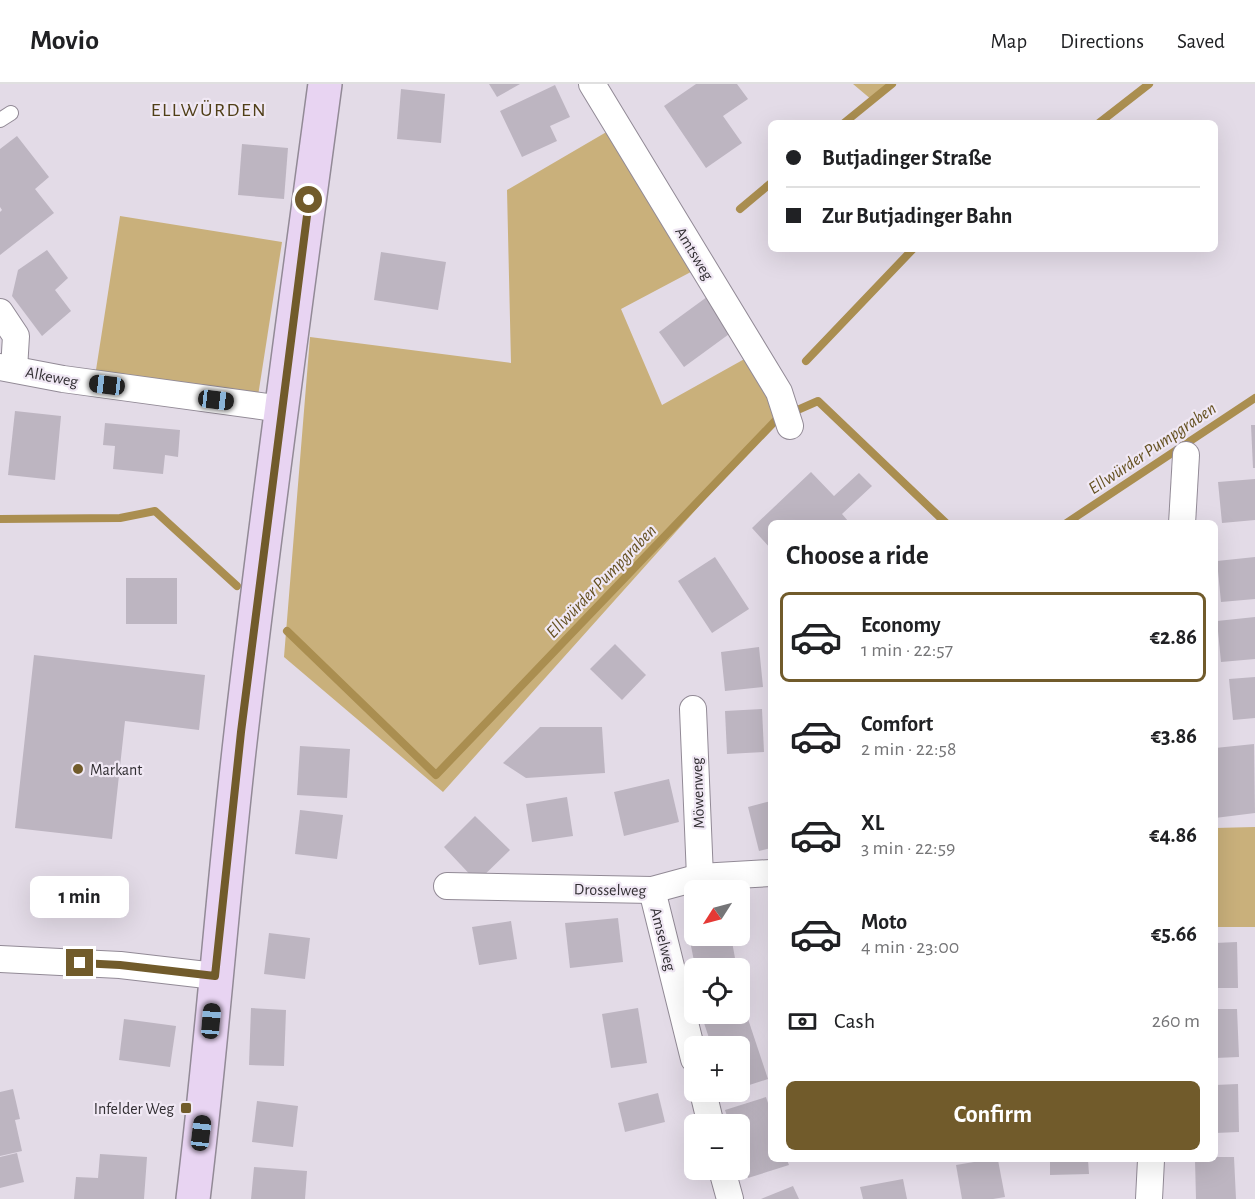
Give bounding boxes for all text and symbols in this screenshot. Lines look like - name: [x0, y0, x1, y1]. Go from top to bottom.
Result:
- text: Movio: [30, 27, 99, 55]
- text: Map: [991, 31, 1027, 52]
- text: Directions: [1060, 31, 1144, 52]
- text: Saved: [1177, 31, 1225, 52]
- district label: ELLWÜRDEN: [151, 100, 267, 120]
- text: Butjadinger Straße: [822, 147, 992, 169]
- route start: [295, 186, 322, 213]
- text: Zur Butjadinger Bahn: [822, 205, 1012, 227]
- street label: Amtsweg: [672, 224, 716, 283]
- street label: Alkeweg: [24, 364, 80, 390]
- car: [88, 374, 126, 396]
- car: [197, 389, 235, 411]
- water label: Ellwürder Pumpgraben: [1085, 400, 1220, 498]
- water label: Ellwürder Pumpgraben: [543, 522, 660, 642]
- text: Choose a ride: [786, 542, 929, 569]
- icon: car: [789, 610, 843, 664]
- text: Economy: [861, 614, 941, 636]
- text: €2.86: [1150, 626, 1197, 648]
- text: 1 min · 22:57: [861, 640, 953, 660]
- icon: car: [789, 709, 843, 763]
- text: Comfort: [861, 713, 933, 735]
- text: €3.86: [1151, 725, 1197, 747]
- text: 2 min · 22:58: [861, 739, 956, 759]
- street label: Möwenweg: [689, 757, 707, 829]
- marker: Markant: [71, 762, 85, 776]
- place label: Markant: [90, 762, 142, 778]
- icon: car: [789, 808, 843, 862]
- text: XL: [861, 812, 884, 834]
- text: €4.86: [1149, 824, 1197, 846]
- text: 3 min · 22:59: [861, 838, 955, 858]
- callout: 1 min: [31, 876, 130, 918]
- north arrow: [684, 880, 750, 946]
- map controls: [684, 880, 750, 1180]
- street label: Drosselweg: [574, 881, 646, 899]
- text: 1 min: [58, 887, 101, 907]
- street label: Amselweg: [647, 906, 679, 973]
- icon: car: [789, 907, 843, 961]
- text: Moto: [861, 911, 907, 933]
- text: €5.66: [1151, 923, 1197, 945]
- text: 4 min · 23:00: [861, 937, 959, 957]
- route end: [66, 949, 93, 976]
- button: locate: [684, 958, 750, 1024]
- car: [200, 1002, 222, 1040]
- icon: cash: [786, 1005, 819, 1038]
- text: Cash: [834, 1010, 875, 1032]
- text: 260 m: [1152, 1011, 1200, 1031]
- button: +: [684, 1036, 750, 1102]
- button: Confirm: [786, 1081, 1200, 1150]
- place label: Infelder Weg: [94, 1101, 174, 1117]
- marker: Infelder Weg: [179, 1101, 193, 1115]
- car: [190, 1114, 212, 1152]
- button: −: [684, 1114, 750, 1180]

